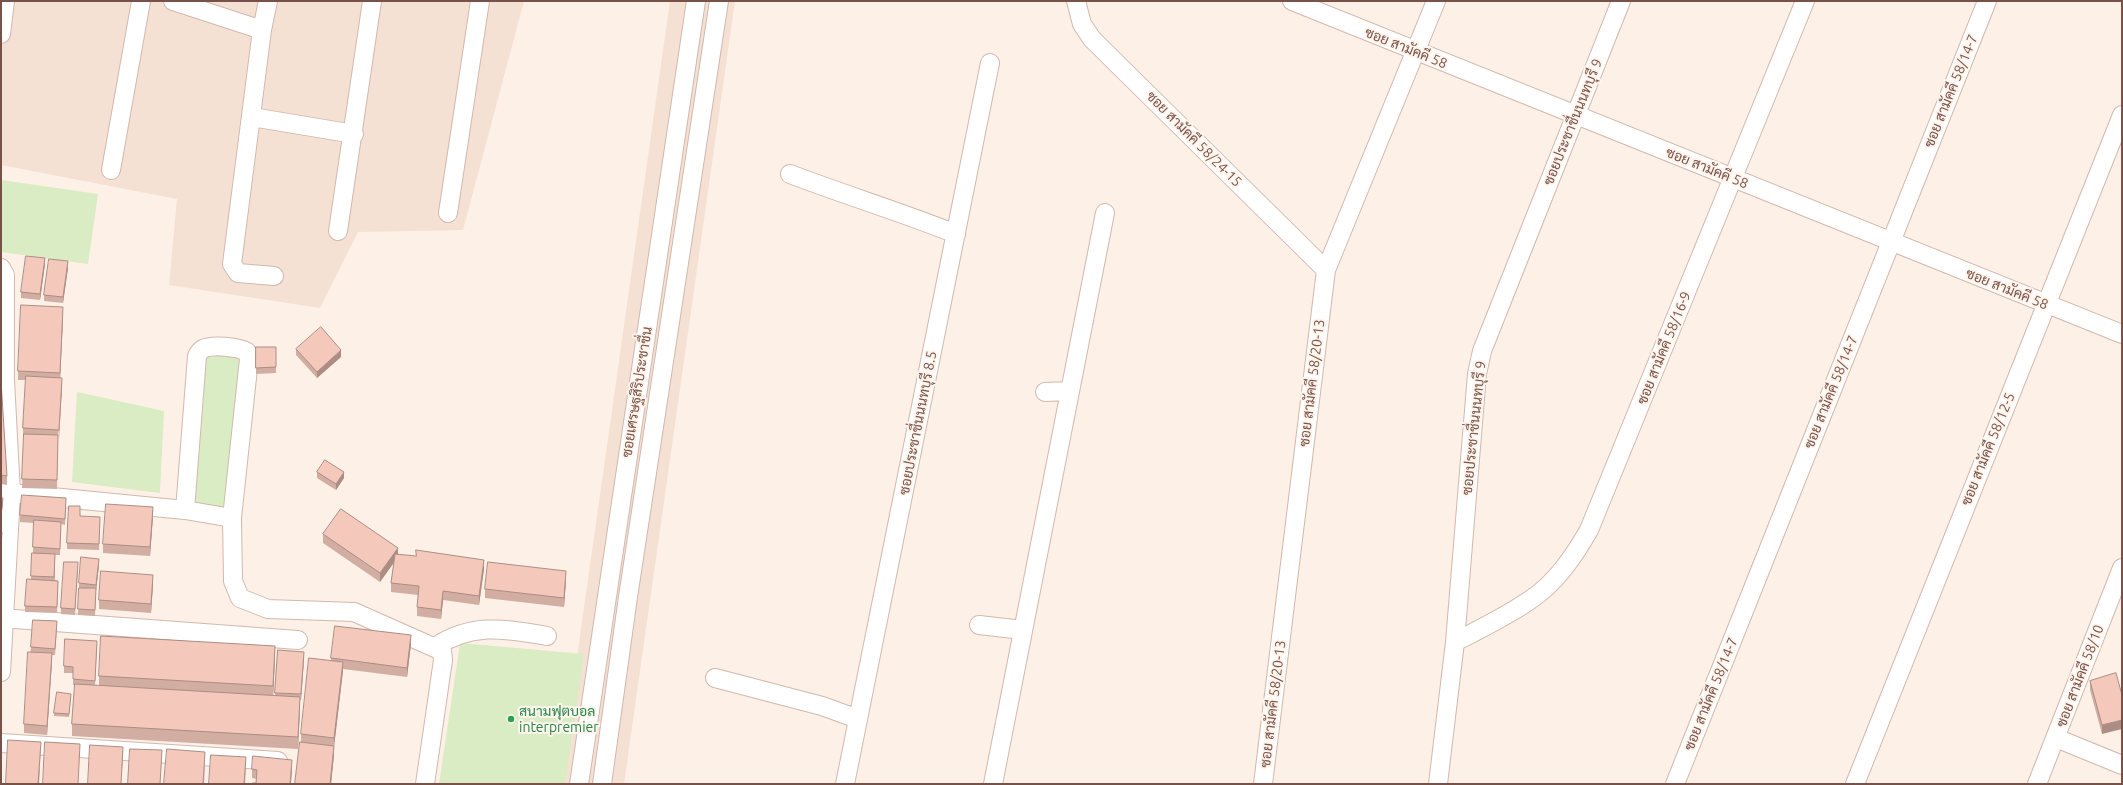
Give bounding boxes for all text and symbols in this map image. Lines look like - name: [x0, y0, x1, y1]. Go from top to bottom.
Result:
- street label: ซอย สามัคคี 58: [1362, 24, 1450, 72]
- street label: ซอย สามัคคี 58/14-7: [1921, 32, 1981, 150]
- street label: ซอยประชาชื่นนนทบุรี 9: [1540, 56, 1606, 188]
- street label: ซอย สามัคคี 58/24-15: [1143, 88, 1245, 190]
- street label: ซอย สามัคคี 58: [1663, 144, 1751, 192]
- street label: ซอย สามัคคี 58: [1963, 265, 2051, 313]
- street label: ซอย สามัคคี 58/16-9: [1634, 289, 1694, 407]
- street label: ซอย สามัคคี 58/20-13: [1296, 318, 1328, 448]
- street label: ซอยเศรษฐสิริประชาชื่น: [618, 325, 656, 459]
- street label: ซอย สามัคคี 58/14-7: [1801, 333, 1861, 451]
- street label: ซอยประชาชื่นนนทบุรี 8.5: [896, 350, 940, 496]
- street label: ซอยประชาชื่นนนทบุรี 9: [1459, 360, 1489, 496]
- street label: ซอย สามัคคี 58/12-5: [1958, 390, 2018, 508]
- street label: ซอย สามัคคี 58/10: [2053, 622, 2107, 730]
- street label: ซอย สามัคคี 58/14-7: [1681, 635, 1741, 753]
- street label: ซอย สามัคคี 58/20-13: [1257, 639, 1289, 769]
- place label: สนามฟุตบอล interpremier: [519, 703, 599, 736]
- marker: สนามฟุตบอล interpremier: [506, 714, 516, 724]

